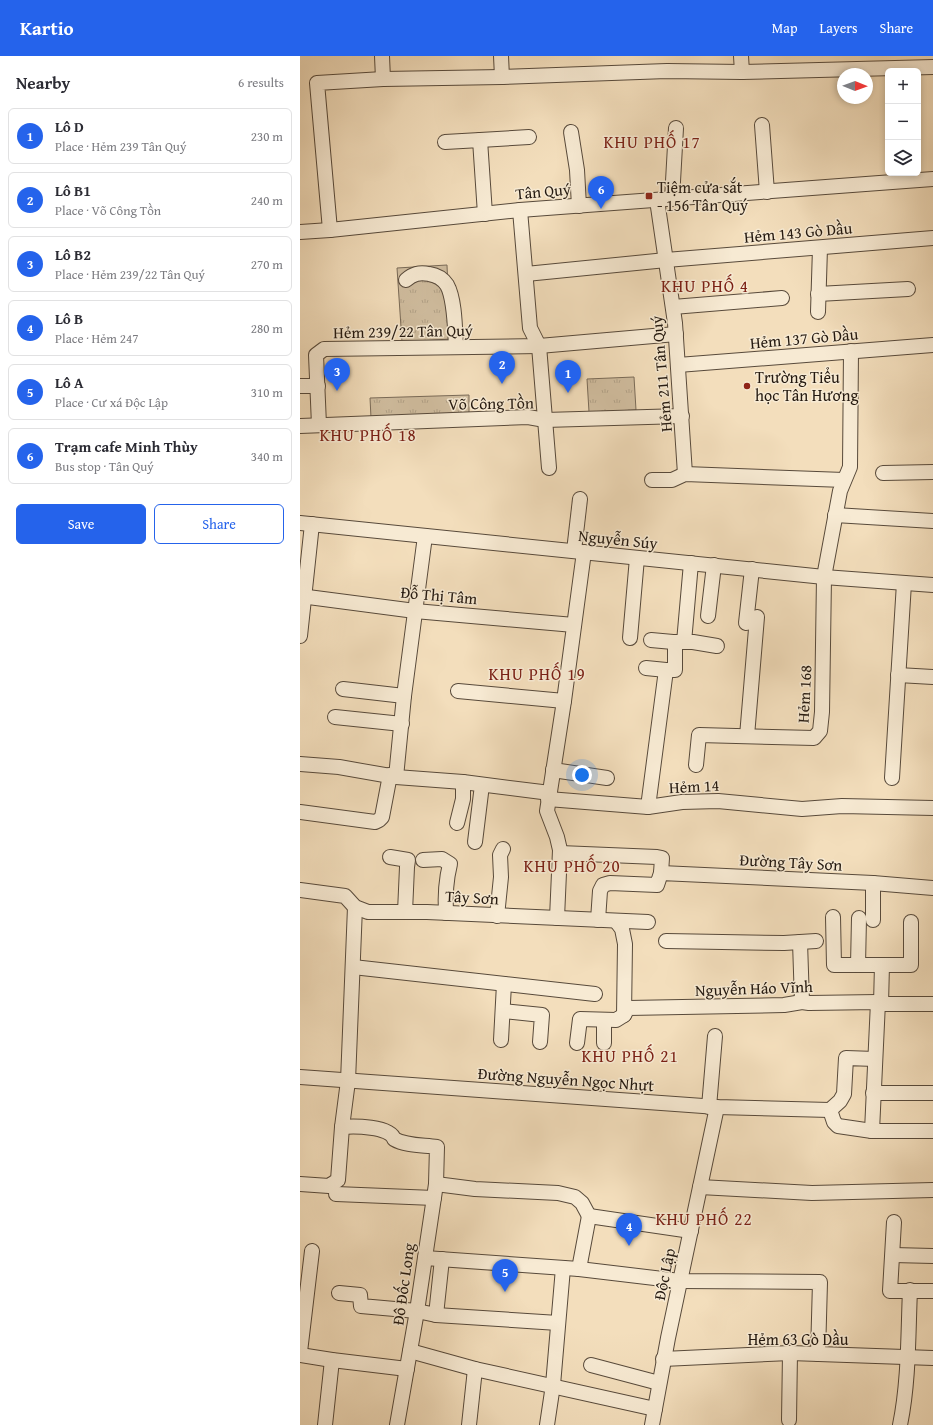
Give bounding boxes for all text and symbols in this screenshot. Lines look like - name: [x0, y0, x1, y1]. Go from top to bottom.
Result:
- text: Kartio: [20, 14, 74, 42]
- text: Map: [772, 18, 798, 38]
- text: Layers: [820, 18, 858, 38]
- text: Share: [880, 18, 913, 38]
- north arrow: [837, 68, 873, 104]
- map controls: [885, 68, 921, 176]
- button: +: [885, 68, 921, 104]
- text: Nearby: [16, 70, 70, 95]
- text: 6 results: [238, 73, 284, 92]
- button: −: [885, 104, 921, 140]
- text: Lô D: [55, 116, 84, 137]
- text: 1: [27, 127, 33, 146]
- text: 230 m: [251, 127, 283, 146]
- district label: KHU PHỐ 17: [603, 129, 701, 154]
- text: Place · Hẻm 239 Tân Quý: [55, 137, 186, 156]
- button: layers: [885, 140, 921, 176]
- place label: Tiệm cửa sắt - 156 Tân Quý: [657, 175, 748, 217]
- pin: 6: [588, 176, 614, 209]
- street label: Tân Quý: [514, 177, 572, 205]
- text: Lô B1: [55, 180, 91, 201]
- text: 2: [27, 191, 33, 210]
- text: 240 m: [251, 191, 283, 210]
- marker: Tiệm cửa sắt - 156 Tân Quý: [644, 191, 654, 201]
- text: Place · Võ Công Tồn: [55, 201, 161, 220]
- street label: Hẻm 143 Gò Dầu: [743, 215, 853, 249]
- text: Lô B2: [55, 244, 91, 265]
- text: 3: [27, 255, 33, 274]
- text: 270 m: [251, 255, 283, 274]
- text: Place · Hẻm 239/22 Tân Quý: [55, 265, 205, 284]
- district label: KHU PHỐ 4: [661, 273, 749, 298]
- text: Lô B: [55, 308, 83, 329]
- street label: Hẻm 211 Tân Quý: [644, 315, 678, 433]
- street label: Hẻm 239/22 Tân Quý: [333, 318, 473, 344]
- text: 4: [27, 319, 33, 338]
- text: 280 m: [251, 319, 283, 338]
- street label: Hẻm 137 Gò Dầu: [749, 321, 859, 355]
- text: Place · Hẻm 247: [55, 329, 139, 348]
- pin: 2: [489, 351, 515, 384]
- pin: 3: [324, 358, 350, 391]
- pin: 1: [555, 360, 581, 393]
- place label: Trường Tiểu học Tân Hương: [755, 365, 858, 407]
- text: Lô A: [55, 372, 84, 393]
- marker: Trường Tiểu học Tân Hương: [742, 381, 752, 391]
- text: 5: [27, 383, 33, 402]
- text: 310 m: [251, 383, 283, 402]
- street label: Võ Công Tồn: [448, 390, 534, 416]
- text: Place · Cư xá Độc Lập: [55, 393, 168, 412]
- district label: KHU PHỐ 18: [319, 422, 417, 447]
- text: Trạm cafe Minh Thùy: [55, 436, 198, 457]
- text: 6: [27, 447, 33, 466]
- text: 340 m: [251, 447, 283, 466]
- text: Bus stop · Tân Quý: [55, 457, 154, 476]
- button: Save: [16, 504, 146, 544]
- button: Share: [154, 504, 284, 544]
- street label: Nguyễn Súy: [577, 523, 659, 555]
- street label: Đỗ Thị Tâm: [400, 580, 478, 610]
- district label: KHU PHỐ 19: [488, 661, 586, 686]
- street label: Hẻm 168: [791, 664, 818, 724]
- your location: [572, 765, 592, 785]
- street label: Hẻm 14: [668, 773, 720, 799]
- street label: Đường Tây Sơn: [739, 847, 843, 877]
- district label: KHU PHỐ 20: [523, 853, 621, 878]
- street label: Tây Sơn: [445, 884, 499, 910]
- street label: Nguyễn Háo Vĩnh: [695, 974, 813, 1002]
- district label: KHU PHỐ 21: [581, 1043, 679, 1068]
- street label: Đường Nguyễn Ngọc Nhựt: [477, 1061, 655, 1097]
- district label: KHU PHỐ 22: [655, 1206, 753, 1231]
- pin: 4: [616, 1213, 642, 1246]
- street label: Đô Đốc Long: [385, 1241, 421, 1327]
- street label: Độc Lập: [647, 1245, 681, 1302]
- pin: 5: [492, 1259, 518, 1292]
- street label: Hẻm 63 Gò Dầu: [748, 1327, 849, 1351]

